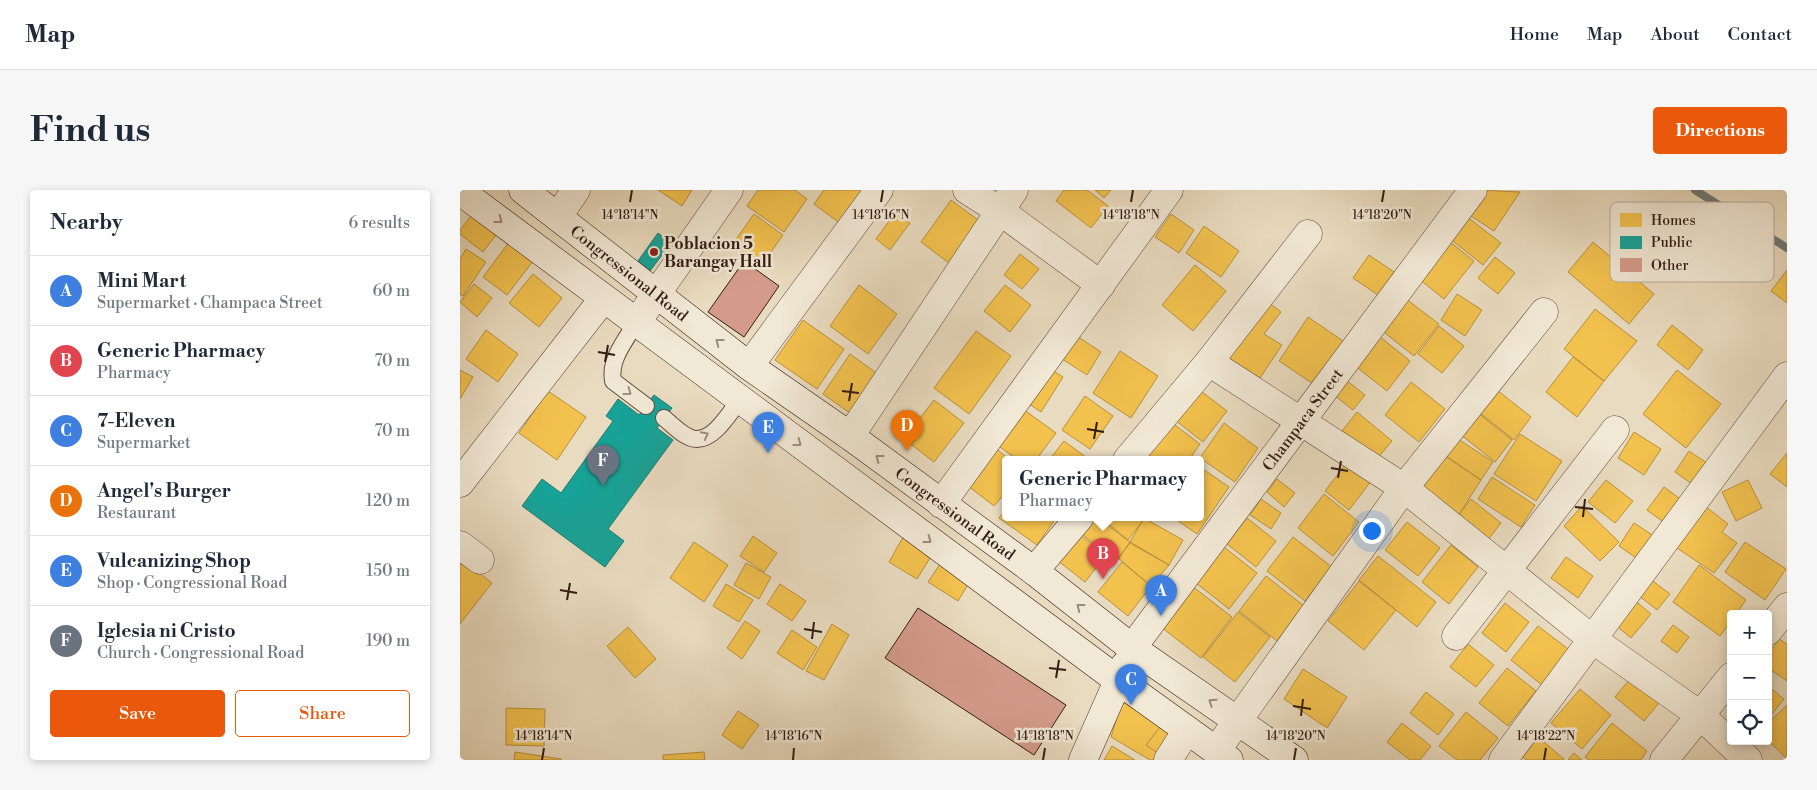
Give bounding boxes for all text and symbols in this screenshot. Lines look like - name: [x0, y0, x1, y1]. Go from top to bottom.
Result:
- text: Map: [25, 20, 75, 50]
- text: Home: [1510, 23, 1559, 46]
- text: Map: [1587, 23, 1623, 46]
- text: About: [1651, 23, 1700, 46]
- text: Contact: [1728, 23, 1792, 46]
- button: Directions: [1653, 107, 1787, 154]
- text: Find us: [30, 109, 150, 152]
- legend: [1610, 202, 1774, 282]
- text: 14°18'14"N: [602, 208, 658, 223]
- text: 14°18'16"N: [853, 208, 909, 223]
- text: 14°18'18"N: [1102, 208, 1160, 223]
- text: 14°18'20"N: [1352, 208, 1412, 223]
- text: Nearby: [50, 210, 123, 236]
- text: Homes: [1651, 212, 1696, 230]
- text: 6 results: [349, 213, 410, 233]
- one-way arrow: [493, 214, 503, 223]
- street label: Congressional Road: [566, 222, 692, 326]
- place label: Poblacion 5 Barangay Hall: [664, 234, 773, 272]
- text: Public: [1651, 234, 1692, 252]
- marker: Poblacion 5 Barangay Hall: [648, 246, 660, 258]
- text: Other: [1651, 257, 1689, 275]
- text: Mini Mart: [97, 269, 186, 293]
- text: A: [60, 281, 72, 301]
- text: 60 m: [372, 281, 410, 301]
- text: Supermarket · Champaca Street: [97, 293, 323, 313]
- text: Generic Pharmacy: [97, 339, 265, 363]
- one-way arrow: [716, 340, 725, 348]
- text: B: [60, 351, 72, 371]
- text: 70 m: [374, 351, 410, 371]
- text: Pharmacy: [97, 363, 171, 383]
- street label: Champaca Street: [1258, 364, 1348, 475]
- one-way arrow: [622, 387, 631, 395]
- text: 7-Eleven: [97, 409, 175, 433]
- pin: D: [891, 410, 923, 451]
- pin: E: [752, 412, 784, 453]
- text: C: [60, 421, 72, 441]
- text: 70 m: [374, 421, 410, 441]
- one-way arrow: [700, 431, 709, 441]
- text: Supermarket: [97, 433, 191, 453]
- one-way arrow: [792, 437, 801, 445]
- pin: F: [587, 445, 619, 486]
- one-way arrow: [876, 455, 885, 463]
- popup: [1002, 456, 1204, 521]
- street label: Congressional Road: [891, 463, 1019, 565]
- text: Generic Pharmacy: [1019, 467, 1187, 491]
- text: Angel's Burger: [97, 479, 231, 503]
- text: D: [60, 491, 72, 511]
- text: 120 m: [366, 491, 410, 511]
- text: Pharmacy: [1019, 491, 1093, 511]
- text: Restaurant: [97, 503, 176, 523]
- your location: [1359, 518, 1385, 544]
- one-way arrow: [922, 534, 931, 542]
- pin: B: [1087, 538, 1119, 579]
- text: Vulcanizing Shop: [97, 549, 251, 573]
- text: E: [60, 561, 72, 581]
- text: 150 m: [366, 561, 410, 581]
- text: Shop · Congressional Road: [97, 573, 287, 593]
- pin: A: [1145, 575, 1177, 616]
- one-way arrow: [1076, 604, 1086, 613]
- map controls: [1727, 610, 1772, 745]
- button: +: [1727, 610, 1772, 655]
- text: Iglesia ni Cristo: [97, 619, 236, 643]
- text: F: [60, 631, 72, 651]
- text: 190 m: [366, 631, 410, 651]
- text: Church · Congressional Road: [97, 643, 304, 663]
- button: −: [1727, 655, 1772, 700]
- pin: C: [1115, 664, 1147, 705]
- button: Save: [50, 690, 225, 737]
- button: Share: [235, 690, 410, 737]
- one-way arrow: [1208, 699, 1217, 708]
- button: locate: [1727, 700, 1772, 745]
- text: 14°18'14"N: [516, 729, 572, 744]
- text: 14°18'16"N: [766, 729, 822, 744]
- text: 14°18'18"N: [1016, 729, 1074, 744]
- text: 14°18'20"N: [1266, 729, 1326, 744]
- text: 14°18'22"N: [1517, 729, 1575, 744]

